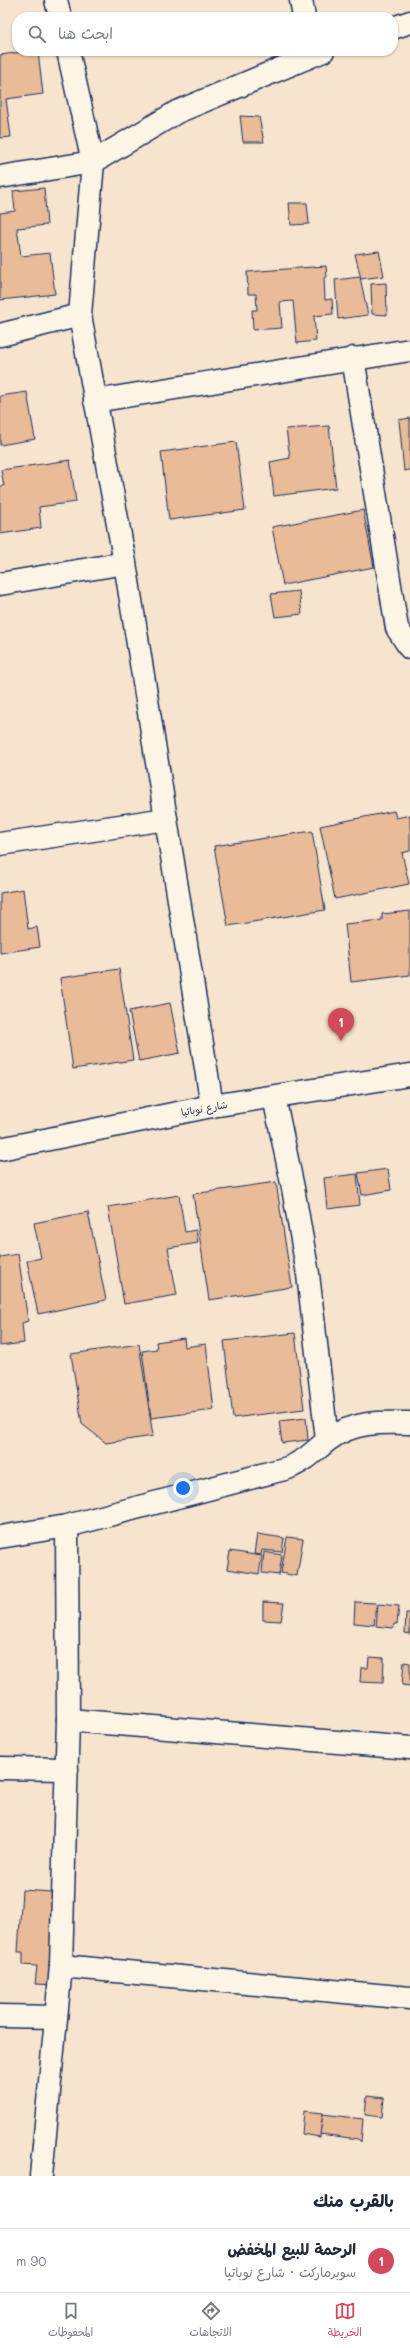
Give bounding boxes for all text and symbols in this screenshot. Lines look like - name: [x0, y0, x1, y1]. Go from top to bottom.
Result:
- search box: [12, 12, 398, 56]
- icon: search: [26, 23, 48, 45]
- text: ابحث هنا: [58, 23, 113, 43]
- pin: 1: [328, 1008, 354, 1041]
- street label: شارع نوباتيا: [180, 1097, 229, 1120]
- your location: [173, 1478, 193, 1498]
- text: بالقرب منك: [313, 2189, 394, 2211]
- text: الرحمة للبيع المخفض: [228, 2239, 356, 2259]
- text: 90 m: [16, 2252, 46, 2269]
- text: 1: [378, 2252, 384, 2269]
- text: سوبرماركت · شارع نوباتيا: [224, 2263, 356, 2280]
- tab: المحفوظات: [48, 2300, 93, 2342]
- tab: الاتجاهات: [189, 2300, 232, 2342]
- tab: الخريطة: [328, 2300, 362, 2342]

